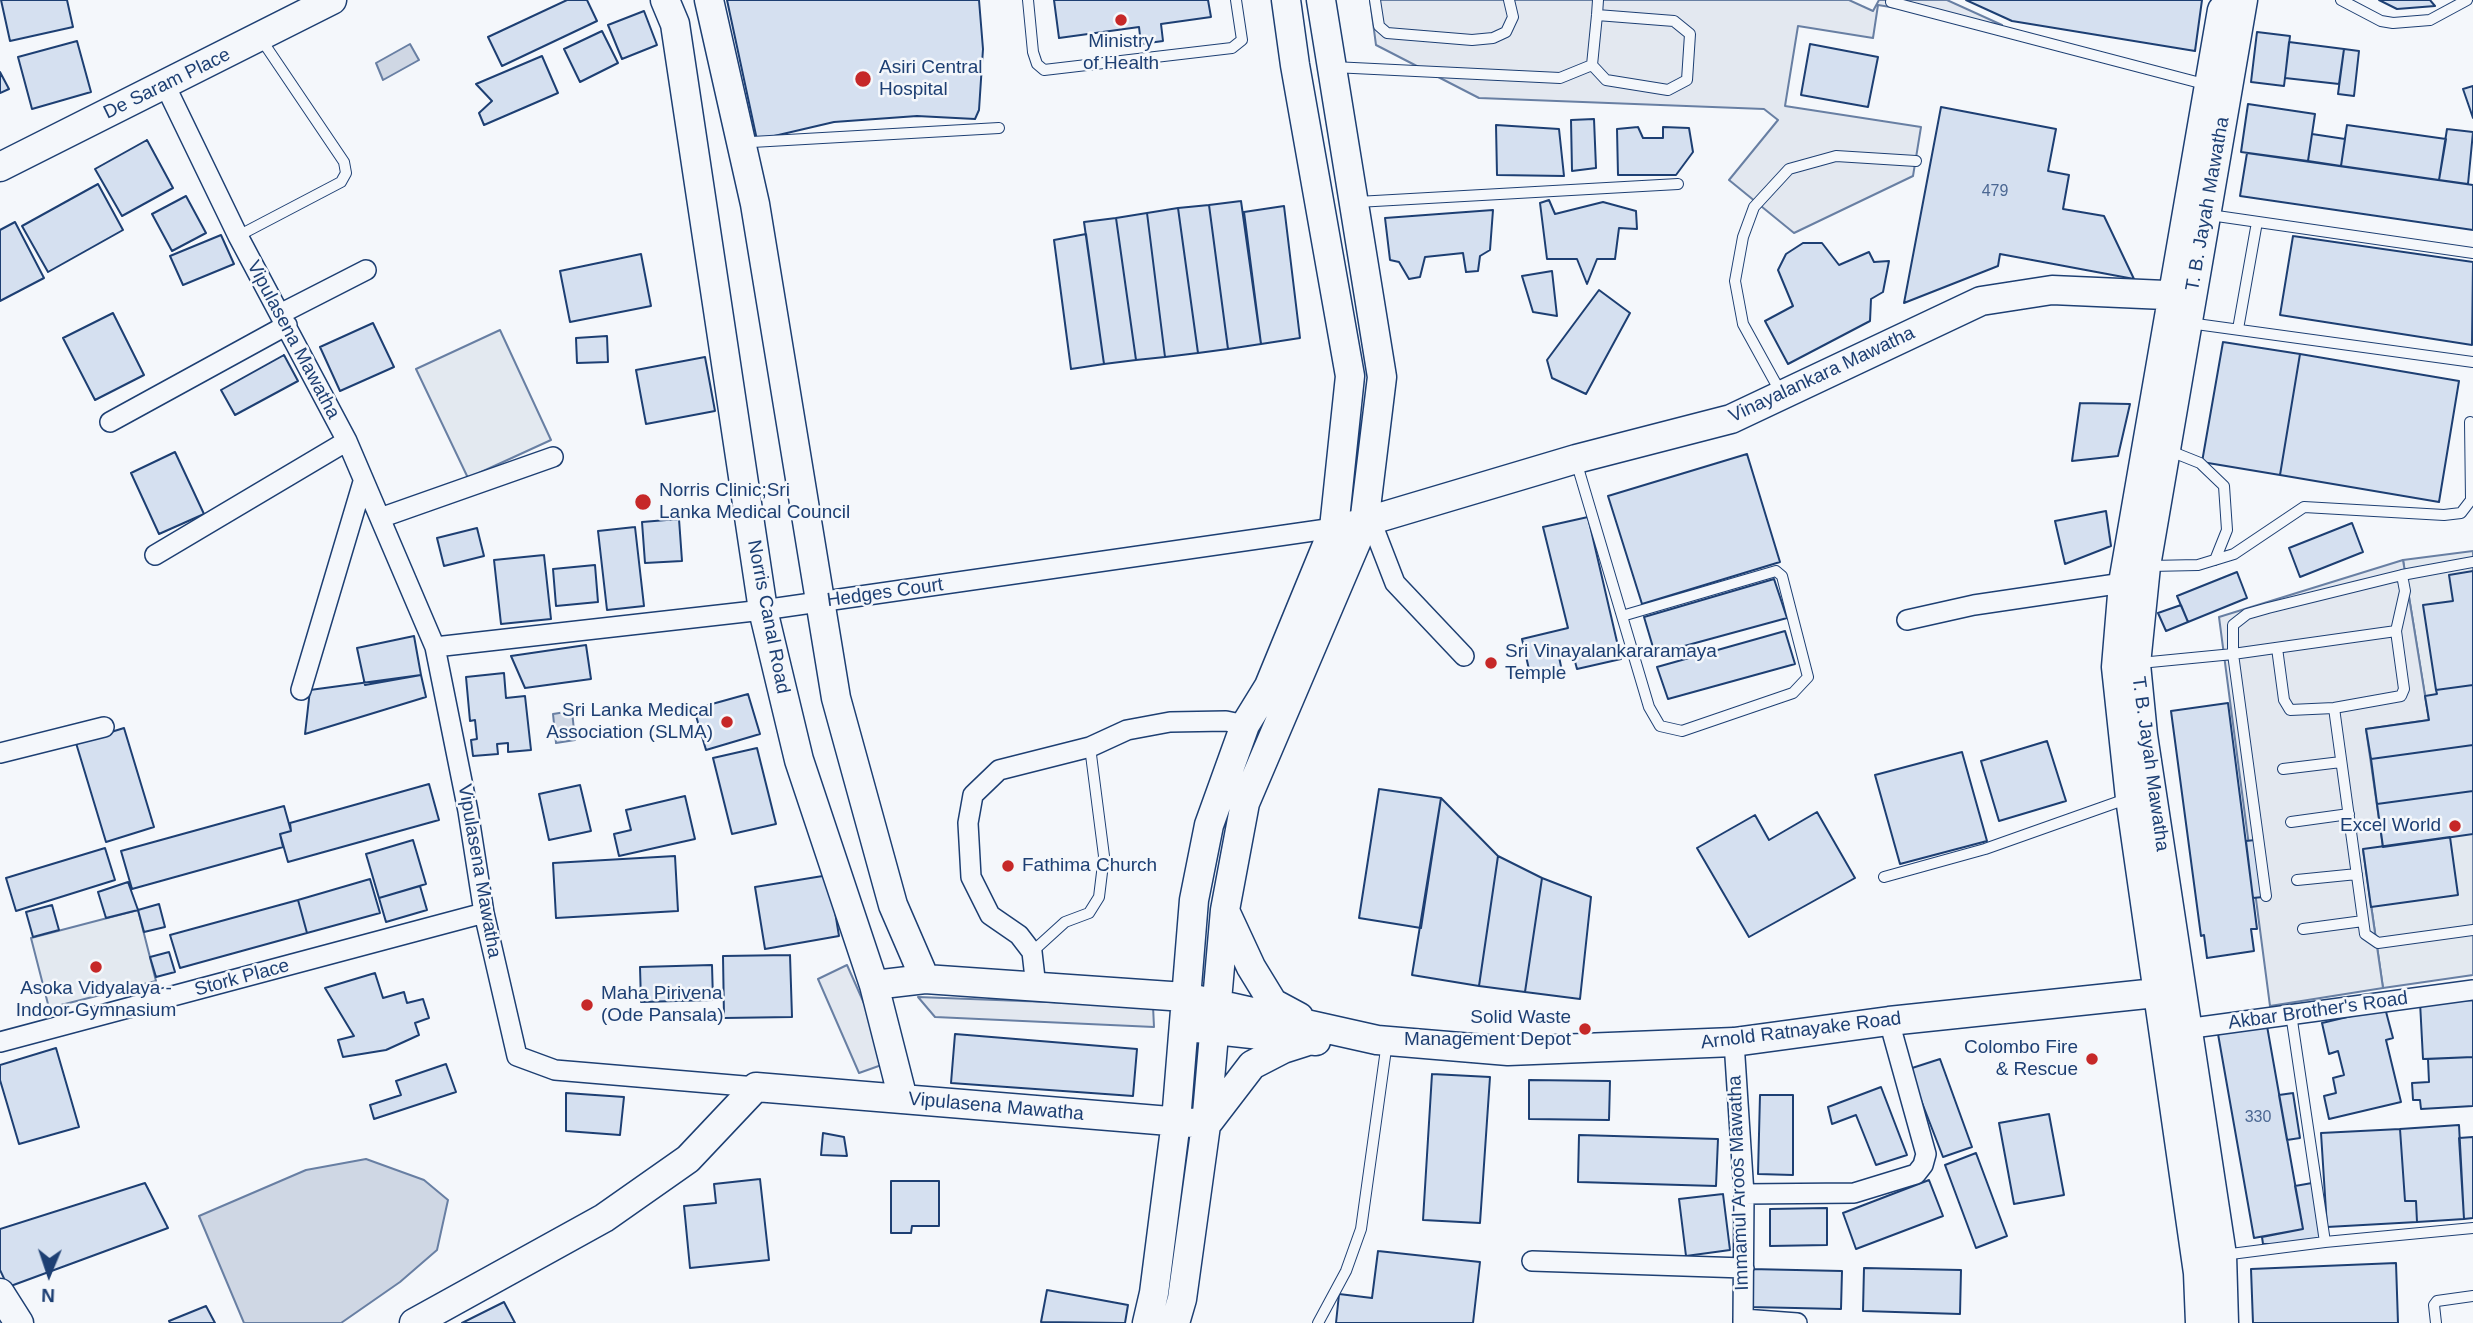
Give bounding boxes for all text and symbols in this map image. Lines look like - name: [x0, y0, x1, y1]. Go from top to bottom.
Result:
- marker: Ministry of Health: [1113, 12, 1129, 28]
- place label: Ministry of Health: [1083, 31, 1159, 75]
- street label: De Saram Place: [100, 43, 234, 125]
- place label: Asiri Central Hospital: [879, 57, 982, 101]
- marker: Asiri Central Hospital: [853, 69, 873, 89]
- street label: T. B. Jayah Mawatha: [2181, 115, 2235, 293]
- house number: 479: [1982, 182, 2008, 202]
- street label: Vipulasena Mawatha: [242, 257, 344, 423]
- street label: Vinayalankara Mawatha: [1725, 322, 1919, 428]
- place label: Norris Clinic;Sri Lanka Medical Council: [659, 480, 850, 524]
- marker: Norris Clinic;Sri Lanka Medical Council: [633, 492, 653, 512]
- street label: Norris Canal Road: [742, 538, 794, 696]
- street label: Hedges Court: [825, 574, 945, 612]
- place label: Sri Vinayalankararamaya Temple: [1505, 641, 1717, 685]
- marker: Sri Vinayalankararamaya Temple: [1483, 655, 1499, 671]
- street label: T. B. Jayah Mawatha: [2126, 675, 2174, 853]
- place label: Sri Lanka Medical Association (SLMA): [546, 700, 713, 744]
- marker: Sri Lanka Medical Association (SLMA): [719, 714, 735, 730]
- street label: Vipulasena Mawatha: [452, 782, 506, 960]
- place label: Excel World: [2340, 815, 2441, 837]
- marker: Excel World: [2447, 818, 2463, 834]
- place label: Fathima Church: [1022, 855, 1157, 877]
- marker: Fathima Church: [1000, 858, 1016, 874]
- street label: Stork Place: [192, 954, 292, 1002]
- marker: Asoka Vidyalaya - Indoor Gymnasium: [88, 959, 104, 975]
- place label: Asoka Vidyalaya - Indoor Gymnasium: [16, 978, 176, 1022]
- place label: Maha Pirivena (Ode Pansala): [601, 983, 724, 1027]
- street label: Akbar Brother's Road: [2227, 987, 2409, 1035]
- marker: Maha Pirivena (Ode Pansala): [579, 997, 595, 1013]
- place label: Solid Waste Management Depot: [1404, 1007, 1571, 1051]
- street label: Arnold Ratnayake Road: [1699, 1007, 1903, 1055]
- marker: Solid Waste Management Depot: [1577, 1021, 1593, 1037]
- place label: Colombo Fire & Rescue: [1964, 1037, 2078, 1081]
- marker: Colombo Fire & Rescue: [2084, 1051, 2100, 1067]
- street label: Immamul Aroos Mawatha: [1724, 1075, 1754, 1291]
- street label: Vipulasena Mawatha: [907, 1088, 1085, 1126]
- house number: 330: [2245, 1108, 2271, 1128]
- north arrow: [14, 1239, 84, 1309]
- text: N: [41, 1285, 55, 1306]

